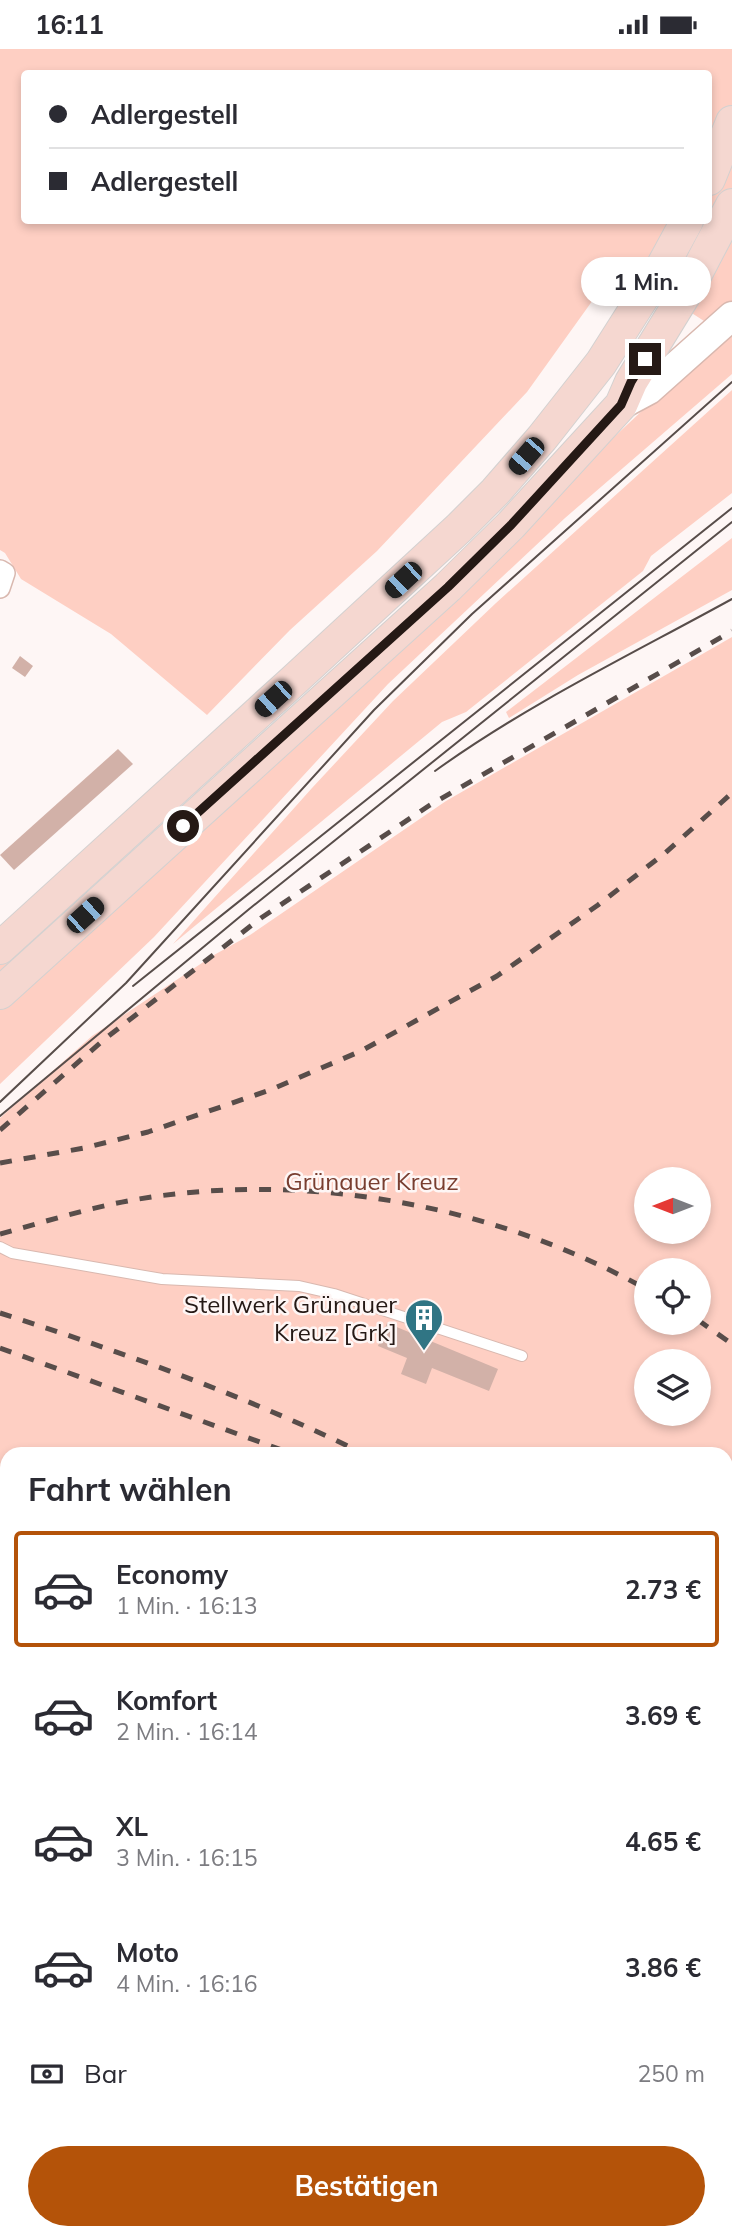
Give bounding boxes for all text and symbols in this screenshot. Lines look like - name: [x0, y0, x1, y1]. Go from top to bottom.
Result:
- text: 16:11: [35, 8, 104, 41]
- text: Adlergestell: [91, 98, 238, 131]
- text: Adlergestell: [91, 165, 238, 198]
- callout: 1 Min.: [580, 257, 710, 307]
- text: 1 Min.: [613, 267, 679, 296]
- route end: [629, 343, 661, 375]
- car: [505, 433, 548, 479]
- car: [381, 558, 426, 602]
- car: [251, 677, 296, 721]
- route start: [167, 810, 199, 842]
- car: [63, 893, 108, 937]
- park label: Grünauer Kreuz: [285, 1166, 459, 1196]
- north arrow: [634, 1167, 710, 1244]
- map controls: [634, 1167, 711, 1426]
- button: locate: [634, 1258, 711, 1335]
- place label: Stellwerk Grünauer Kreuz [Grk]: [184, 1289, 397, 1347]
- building icon: Stellwerk Grünauer Kreuz [Grk]: [403, 1297, 445, 1352]
- button: layers: [634, 1349, 711, 1426]
- text: Fahrt wählen: [28, 1469, 232, 1509]
- icon: car: [32, 1558, 95, 1621]
- text: Economy: [116, 1558, 228, 1591]
- text: 2.73 €: [625, 1573, 701, 1606]
- text: 1 Min. · 16:13: [116, 1591, 258, 1620]
- icon: car: [32, 1684, 95, 1747]
- text: Komfort: [116, 1684, 217, 1717]
- text: 3.69 €: [625, 1699, 701, 1732]
- text: 2 Min. · 16:14: [116, 1717, 258, 1746]
- icon: car: [32, 1810, 95, 1873]
- text: XL: [116, 1810, 148, 1843]
- text: 4.65 €: [625, 1825, 701, 1858]
- text: 3 Min. · 16:15: [116, 1843, 258, 1872]
- icon: car: [32, 1936, 95, 1999]
- text: Moto: [116, 1936, 179, 1969]
- text: 3.86 €: [625, 1951, 701, 1984]
- text: 4 Min. · 16:16: [116, 1969, 258, 1998]
- icon: cash: [28, 2055, 66, 2093]
- text: Bar: [84, 2057, 127, 2090]
- text: 250 m: [637, 2059, 705, 2088]
- button: Bestätigen: [28, 2146, 705, 2226]

